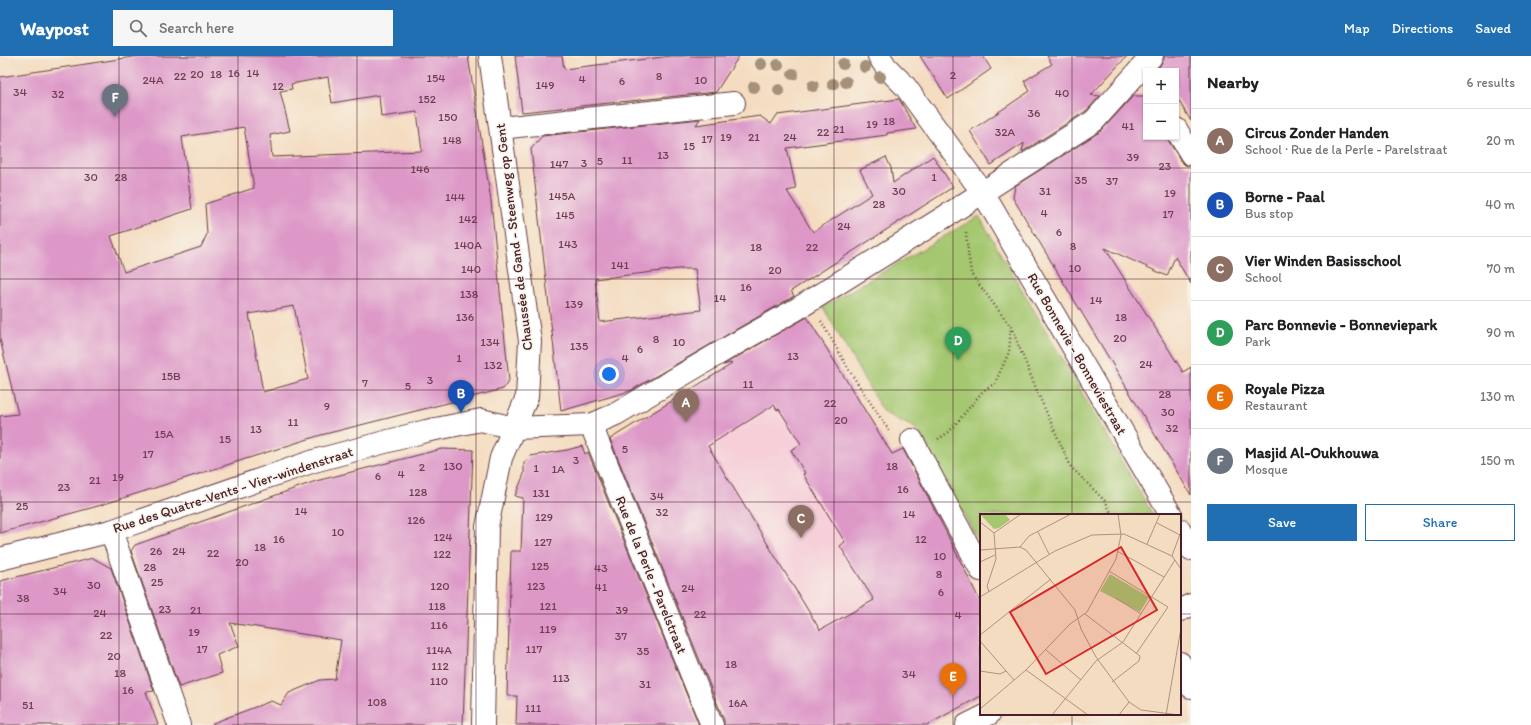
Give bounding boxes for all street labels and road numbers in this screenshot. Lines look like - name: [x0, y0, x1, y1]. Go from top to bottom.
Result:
- street label: Chaussée de Gand - Steenweg op Gent: [492, 122, 536, 352]
- street label: Rue Bonnevie - Bonneviestraat: [1024, 270, 1130, 438]
- street label: Rue des Quatre-Vents - Vier-windenstraat: [111, 443, 355, 537]
- street label: Rue de la Perle - Parelstraat: [612, 494, 690, 656]

